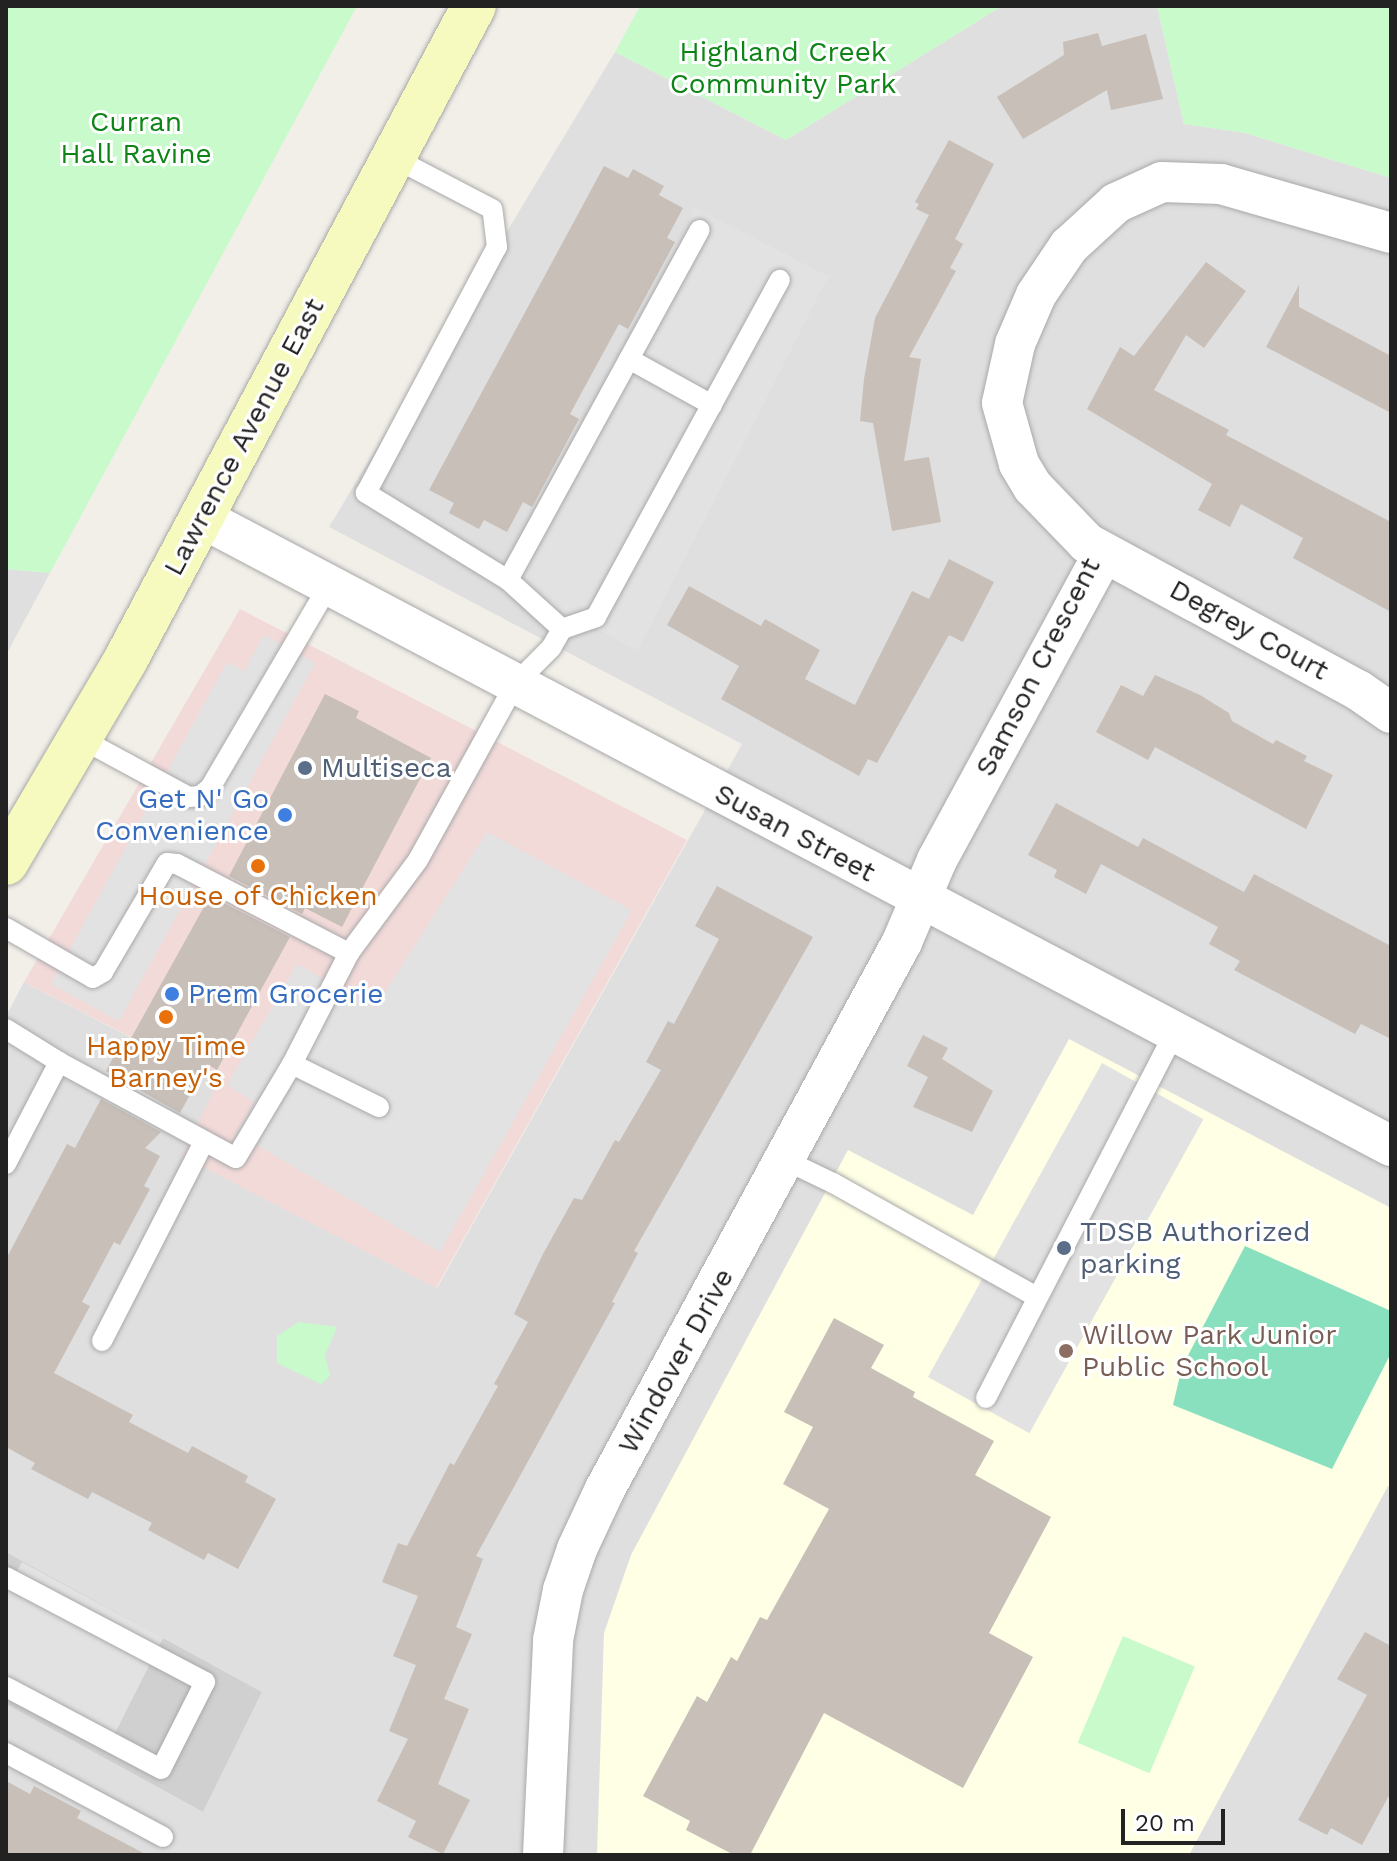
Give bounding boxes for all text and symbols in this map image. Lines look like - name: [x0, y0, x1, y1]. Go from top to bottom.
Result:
- park label: Highland Creek Community Park: [669, 35, 897, 101]
- park label: Curran Hall Ravine: [60, 105, 212, 171]
- street label: Lawrence Avenue East: [156, 292, 332, 582]
- street label: Samson Crescent: [968, 552, 1108, 782]
- street label: Degrey Court: [1163, 572, 1335, 688]
- place label: Multiseca: [321, 751, 452, 785]
- marker: Multiseca: [296, 759, 314, 777]
- street label: Susan Street: [709, 777, 881, 889]
- place label: Get N' Go Convenience: [95, 782, 269, 848]
- marker: Get N' Go Convenience: [276, 806, 294, 824]
- marker: House of Chicken: [249, 857, 267, 875]
- place label: House of Chicken: [138, 879, 378, 913]
- place label: Prem Grocerie: [188, 977, 383, 1011]
- marker: Prem Grocerie: [163, 985, 181, 1003]
- marker: Happy Time Barney's: [157, 1008, 175, 1026]
- place label: Happy Time Barney's: [85, 1029, 247, 1095]
- place label: TDSB Authorized parking: [1080, 1215, 1312, 1281]
- marker: TDSB Authorized parking: [1055, 1239, 1073, 1257]
- street label: Windover Drive: [611, 1262, 741, 1460]
- place label: Willow Park Junior Public School: [1082, 1318, 1338, 1384]
- marker: Willow Park Junior Public School: [1057, 1342, 1075, 1360]
- scale bar: [1125, 1793, 1229, 1843]
- text: 20 m: [1135, 1809, 1195, 1837]

